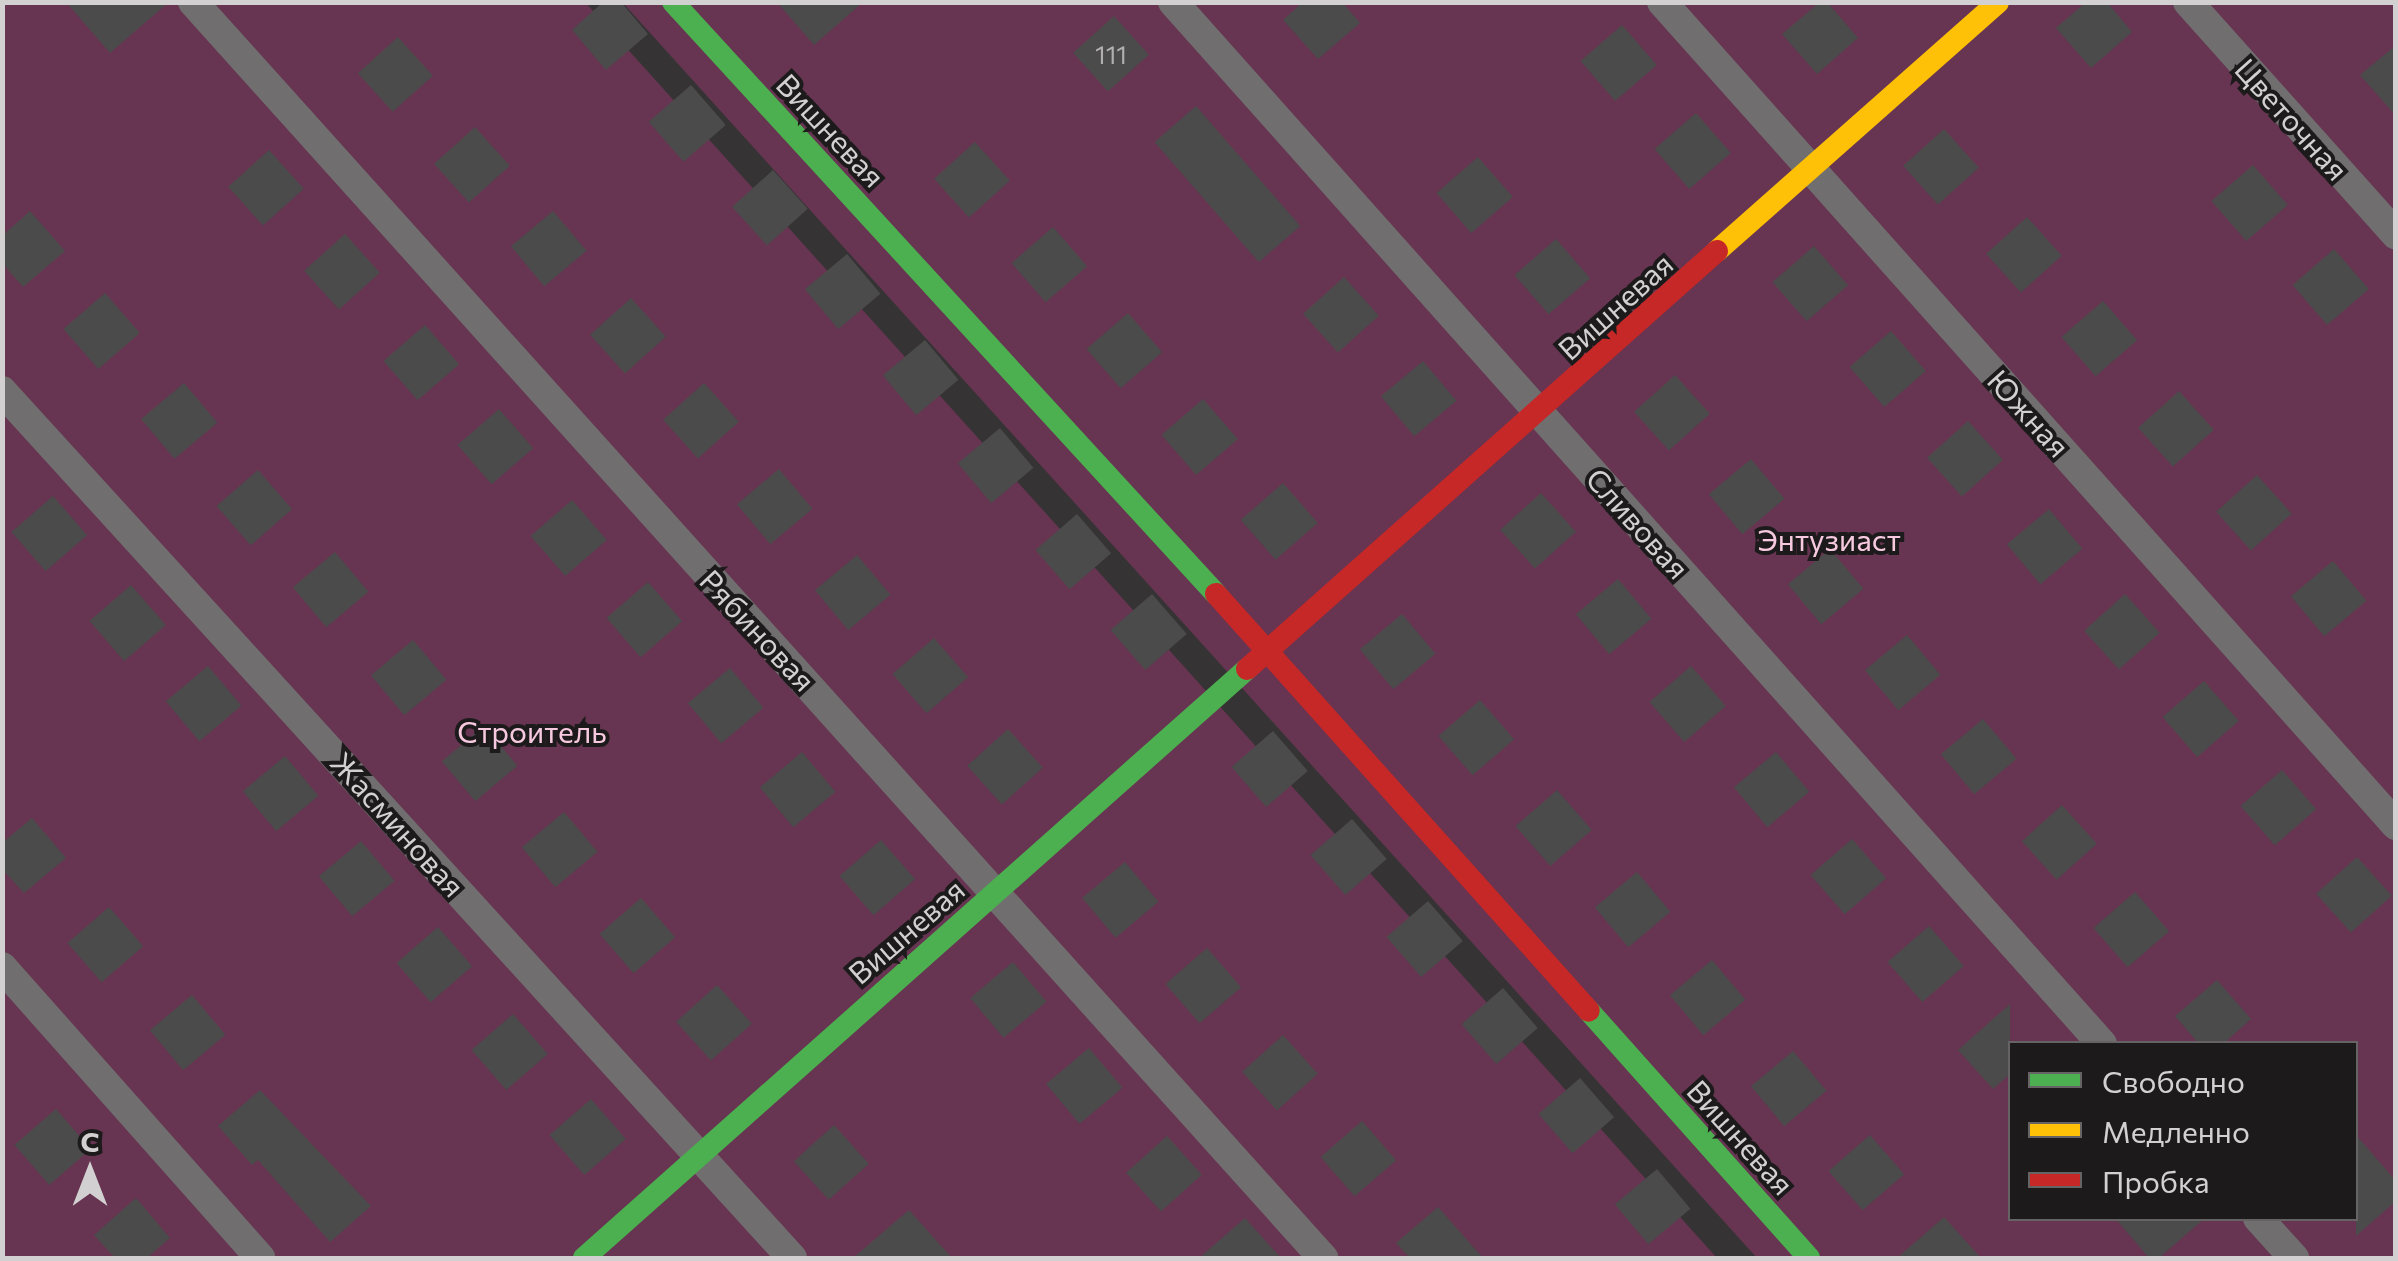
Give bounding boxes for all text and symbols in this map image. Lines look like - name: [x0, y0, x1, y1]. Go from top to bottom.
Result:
- house number: 111: [1095, 39, 1127, 69]
- street label: Цветочная: [2228, 51, 2356, 187]
- street label: Вишневая: [770, 66, 892, 194]
- street label: Вишневая: [1550, 245, 1680, 367]
- street label: Южная: [1981, 362, 2077, 464]
- street label: Сливовая: [1579, 460, 1697, 586]
- park label: Энтузиаст: [1757, 521, 1901, 557]
- street label: Рябиновая: [693, 562, 823, 698]
- park label: Строитель: [457, 713, 607, 749]
- street label: Жасминовая: [324, 744, 472, 904]
- street label: Вишневая: [841, 871, 971, 991]
- legend: [2008, 1041, 2358, 1221]
- text: Свободно: [2102, 1062, 2245, 1099]
- street label: Вишневая: [1680, 1072, 1802, 1202]
- text: Медленно: [2102, 1112, 2250, 1149]
- north arrow: [40, 1121, 140, 1221]
- text: С: [80, 1124, 100, 1158]
- text: Пробка: [2102, 1162, 2210, 1199]

